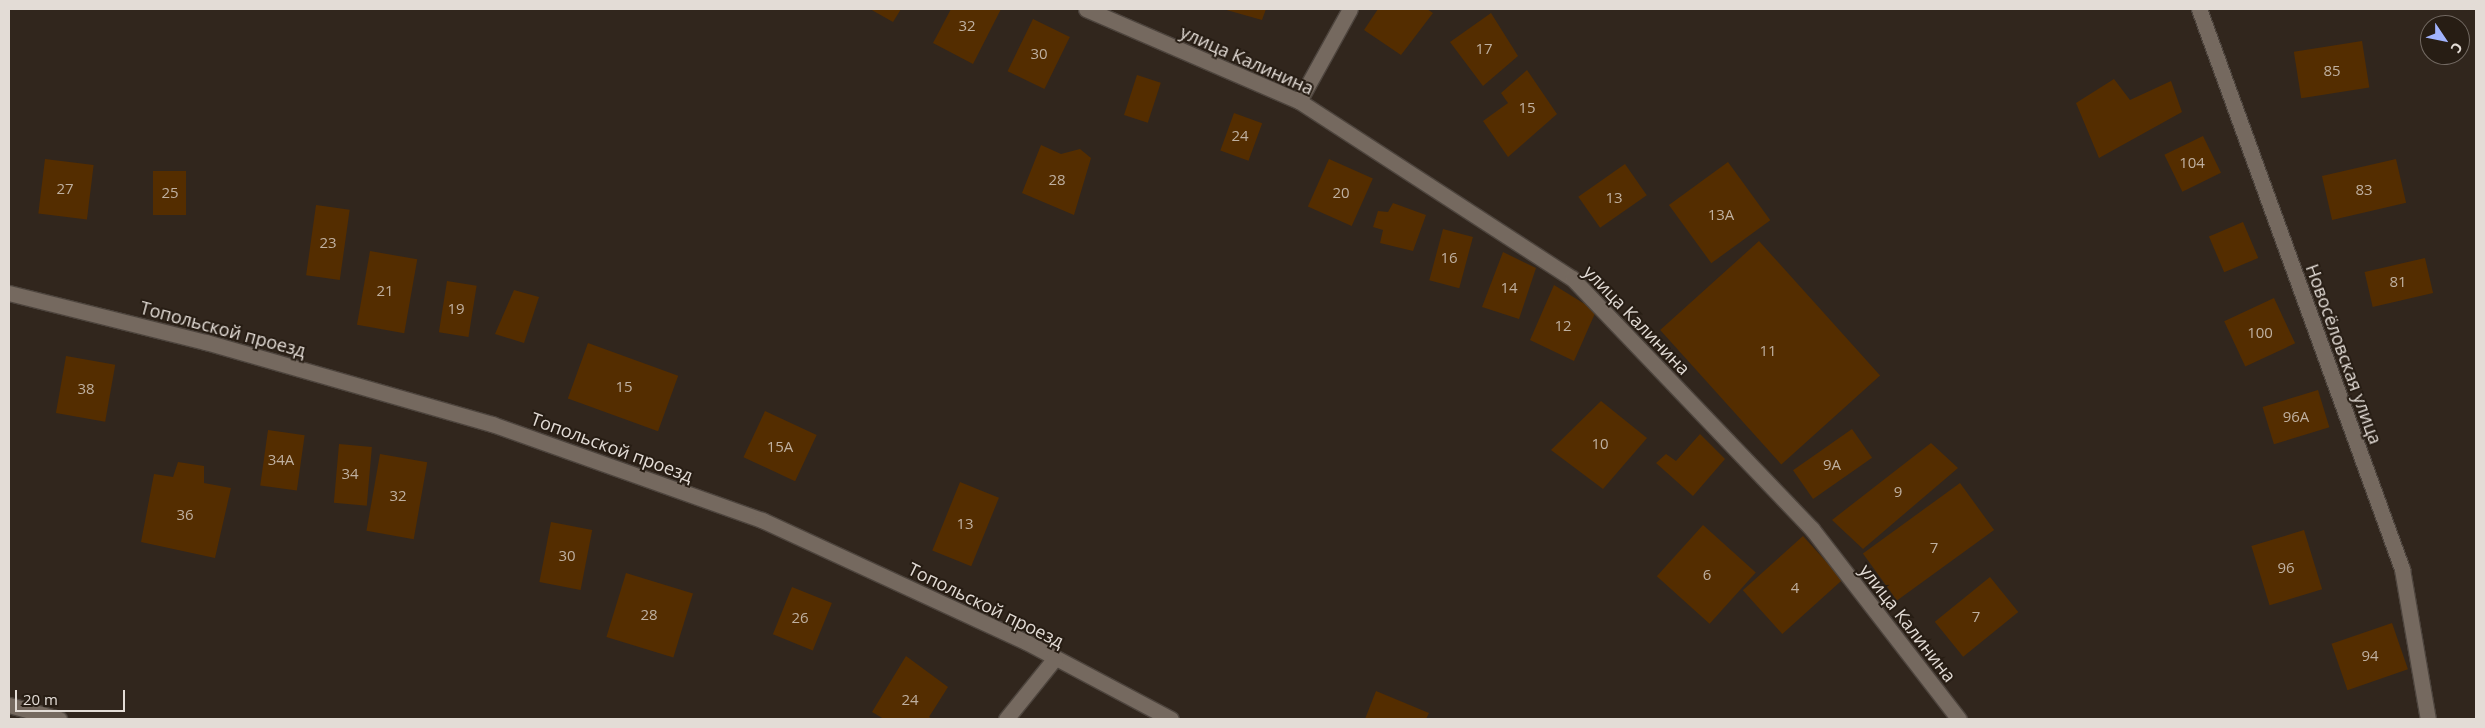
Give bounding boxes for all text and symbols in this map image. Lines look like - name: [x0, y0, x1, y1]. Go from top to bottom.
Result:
- north arrow: [2420, 15, 2470, 65]
- house number: 32: [958, 17, 976, 35]
- street label: улица Калинина: [1177, 21, 1317, 99]
- text: С: [2447, 39, 2467, 57]
- house number: 17: [1475, 40, 1493, 58]
- house number: 30: [1030, 45, 1048, 63]
- house number: 85: [2323, 62, 2341, 80]
- house number: 15: [1518, 99, 1536, 117]
- house number: 24: [1231, 127, 1249, 145]
- house number: 104: [2179, 154, 2205, 172]
- house number: 28: [1048, 171, 1066, 189]
- house number: 27: [56, 180, 74, 198]
- house number: 83: [2355, 181, 2373, 199]
- house number: 25: [161, 184, 179, 202]
- house number: 20: [1332, 184, 1350, 202]
- house number: 13: [1605, 189, 1623, 207]
- house number: 13А: [1708, 206, 1734, 224]
- house number: 23: [319, 234, 337, 252]
- house number: 16: [1440, 249, 1458, 267]
- street label: улица Калинина: [1579, 261, 1695, 379]
- street label: Новосёловская улица: [2301, 261, 2387, 447]
- house number: 81: [2389, 273, 2407, 291]
- house number: 14: [1500, 279, 1518, 297]
- house number: 21: [376, 282, 394, 300]
- street label: Топольской проезд: [138, 296, 308, 362]
- house number: 19: [447, 300, 465, 318]
- house number: 12: [1554, 317, 1572, 335]
- house number: 100: [2247, 324, 2273, 342]
- house number: 11: [1759, 342, 1777, 360]
- house number: 15: [615, 378, 633, 396]
- house number: 38: [77, 380, 95, 398]
- street label: Топольской проезд: [528, 408, 696, 486]
- house number: 96А: [2283, 408, 2309, 426]
- house number: 10: [1591, 435, 1609, 453]
- house number: 15А: [767, 438, 793, 456]
- house number: 34А: [268, 451, 294, 469]
- house number: 9А: [1823, 456, 1841, 474]
- house number: 34: [341, 465, 359, 483]
- house number: 9: [1894, 483, 1902, 501]
- house number: 32: [389, 487, 407, 505]
- house number: 36: [176, 506, 194, 524]
- house number: 13: [956, 515, 974, 533]
- house number: 7: [1930, 539, 1938, 557]
- house number: 30: [558, 547, 576, 565]
- street label: Топольской проезд: [905, 558, 1067, 652]
- house number: 96: [2277, 559, 2295, 577]
- street label: улица Калинина: [1855, 560, 1961, 686]
- house number: 6: [1703, 566, 1711, 584]
- house number: 4: [1791, 579, 1799, 597]
- house number: 28: [640, 606, 658, 624]
- house number: 7: [1972, 608, 1980, 626]
- house number: 26: [791, 609, 809, 627]
- house number: 94: [2361, 647, 2379, 665]
- scale bar: [18, 680, 128, 712]
- text: 20 m: [23, 689, 58, 709]
- house number: 24: [901, 691, 919, 709]

